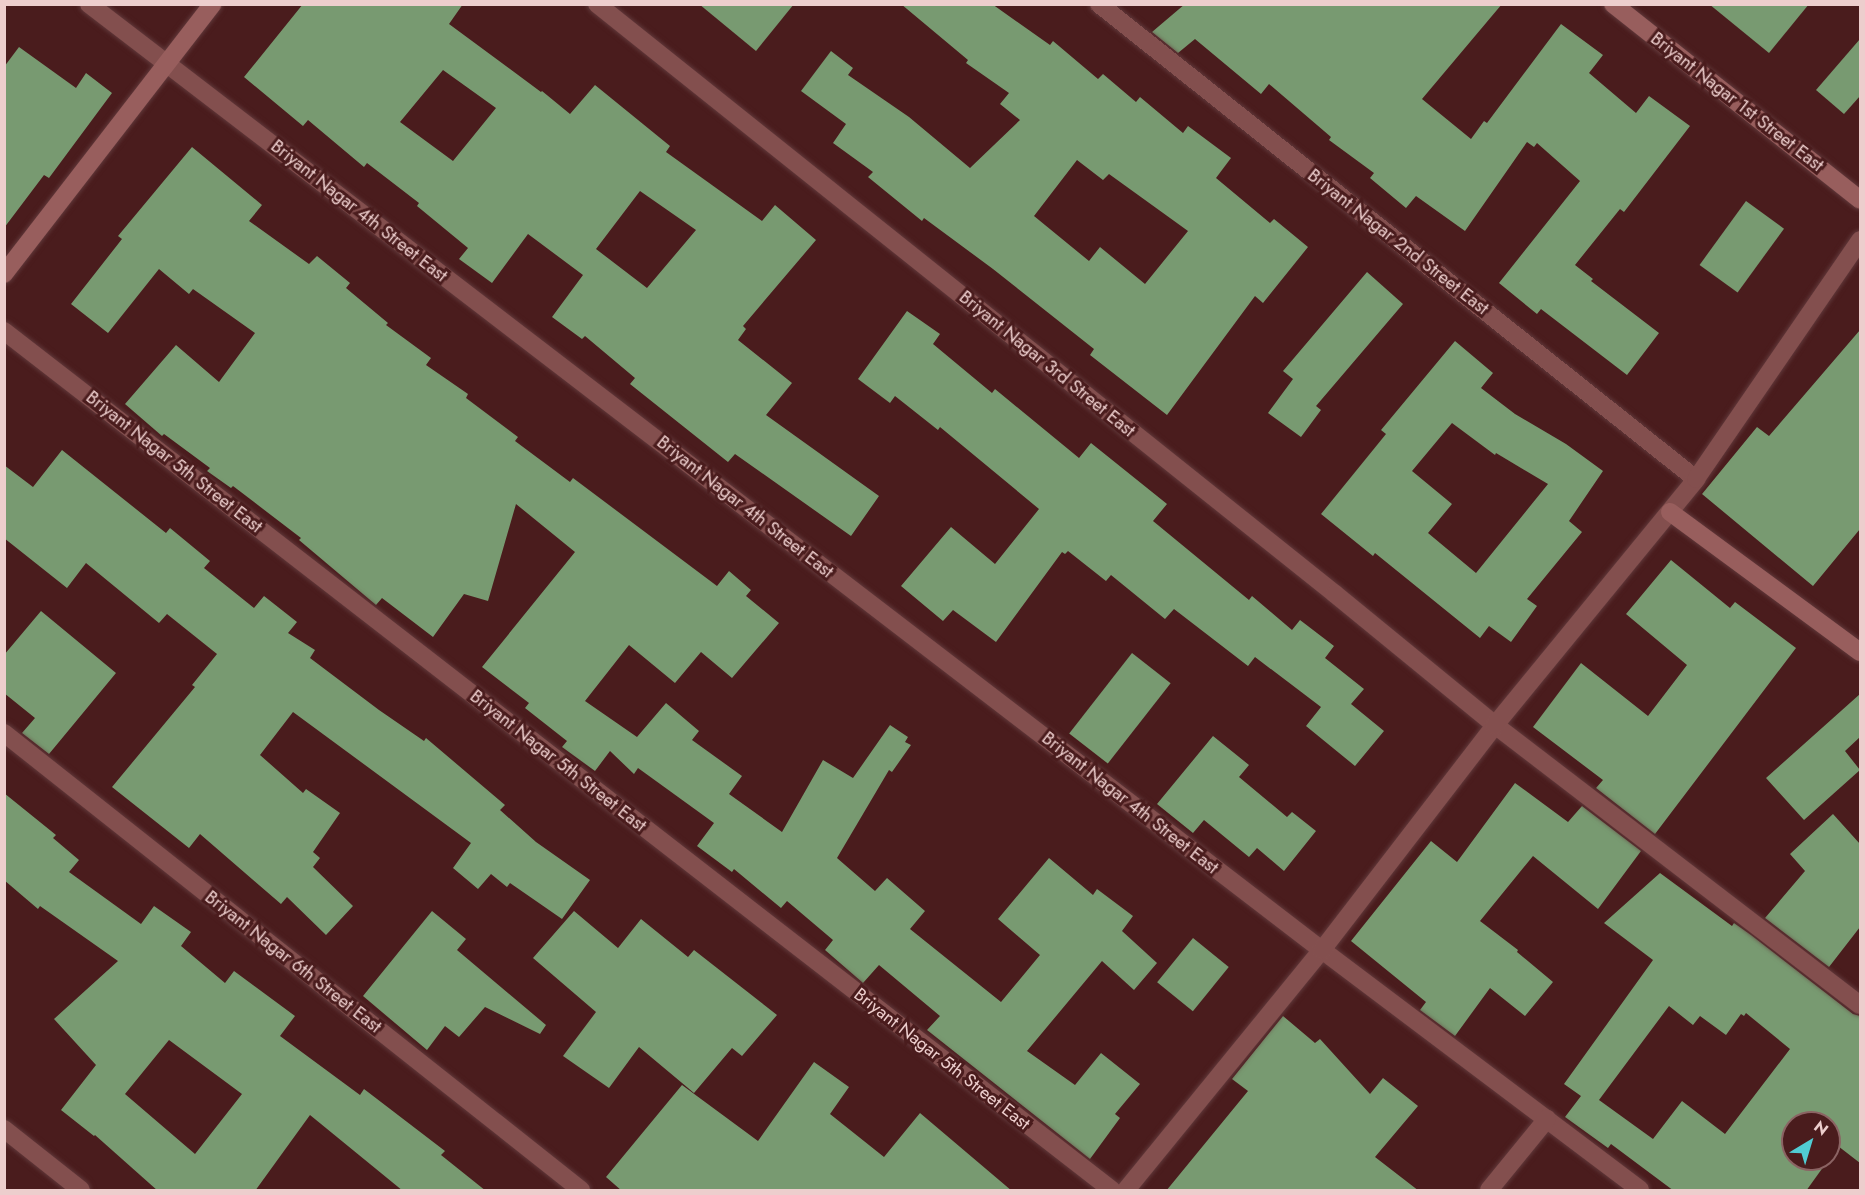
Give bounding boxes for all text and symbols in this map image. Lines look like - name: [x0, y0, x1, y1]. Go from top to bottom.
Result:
- street label: Briyant Nagar 1st Street East: [1646, 28, 1828, 176]
- street label: Briyant Nagar 4th Street East: [267, 135, 451, 287]
- street label: Briyant Nagar 2nd Street East: [1303, 165, 1493, 319]
- street label: Briyant Nagar 3rd Street East: [955, 286, 1139, 442]
- street label: Briyant Nagar 5th Street East: [82, 387, 266, 537]
- street label: Briyant Nagar 4th Street East: [653, 431, 837, 583]
- street label: Briyant Nagar 5th Street East: [466, 686, 650, 836]
- street label: Briyant Nagar 4th Street East: [1038, 727, 1222, 879]
- street label: Briyant Nagar 6th Street East: [201, 886, 385, 1038]
- street label: Briyant Nagar 5th Street East: [850, 984, 1034, 1134]
- north arrow: [1781, 1111, 1841, 1171]
- text: N: [1809, 1115, 1833, 1141]

